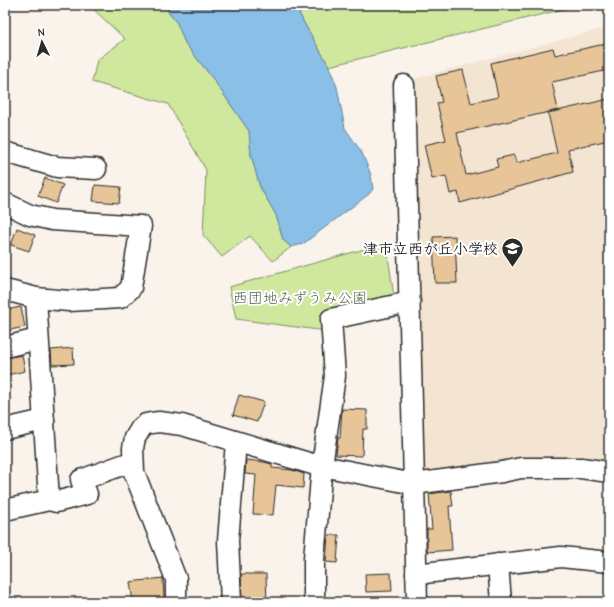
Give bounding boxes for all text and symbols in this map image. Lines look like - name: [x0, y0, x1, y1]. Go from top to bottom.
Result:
- north arrow: [22, 22, 62, 62]
- text: N: [37, 26, 45, 39]
- school or university icon: 津市立西が丘小学校: [500, 236, 526, 269]
- place label: 津市立西が丘小学校: [363, 240, 498, 258]
- park label: 西団地みずうみ公園: [233, 289, 367, 307]

